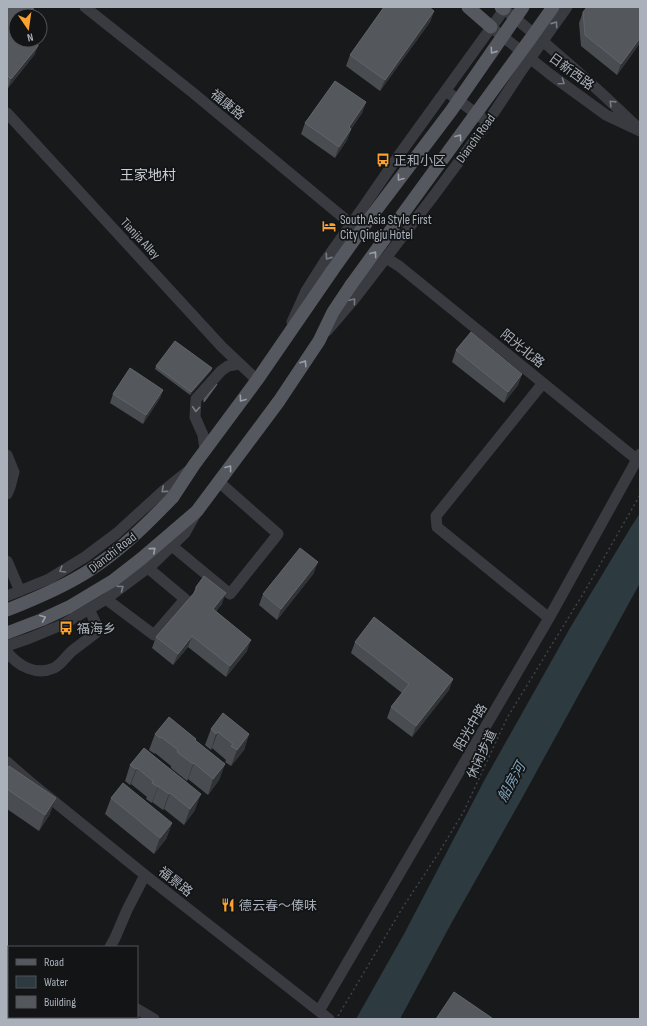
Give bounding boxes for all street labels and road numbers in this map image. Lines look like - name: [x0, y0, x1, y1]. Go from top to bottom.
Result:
- street label: 日新西路: [546, 50, 597, 94]
- street label: 福康路: [207, 86, 248, 123]
- street label: Dianchi Road: [453, 111, 499, 166]
- street label: Tianjia Alley: [117, 215, 163, 263]
- street label: 阳光北路: [497, 326, 548, 371]
- street label: Dianchi Road: [86, 529, 140, 576]
- street label: 阳光中路: [451, 701, 491, 754]
- street label: 休闲步道: [464, 727, 500, 781]
- street label: 福景路: [155, 863, 196, 900]

